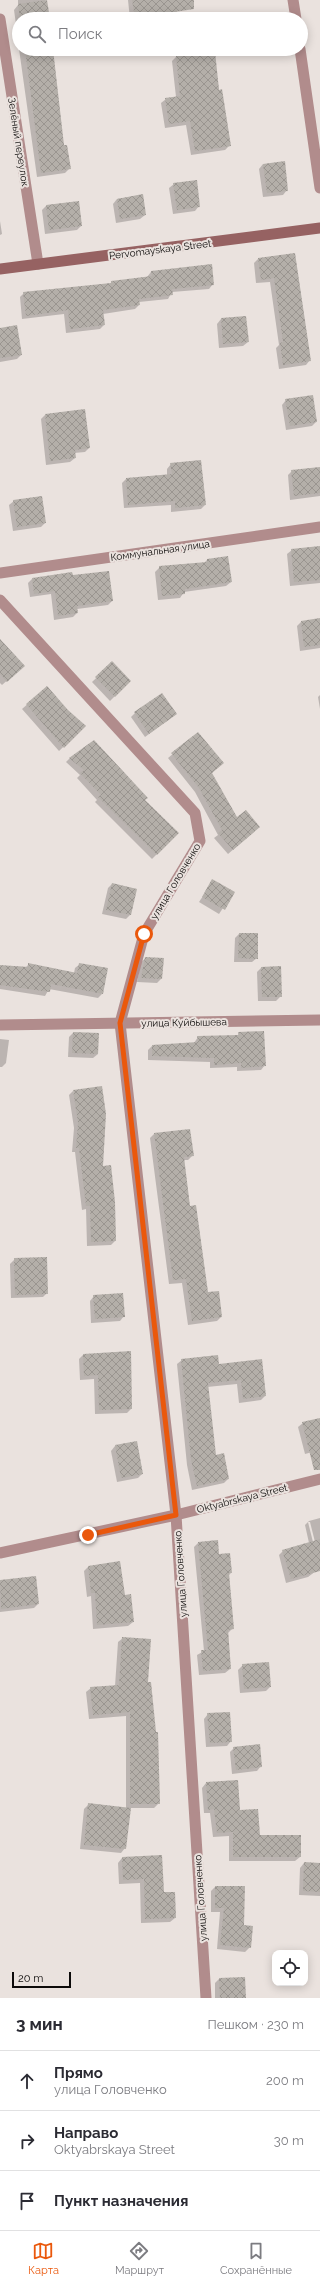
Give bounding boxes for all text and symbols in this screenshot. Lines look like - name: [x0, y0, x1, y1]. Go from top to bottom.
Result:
- search box: [12, 12, 308, 56]
- icon: search: [26, 23, 48, 45]
- text: Поиск: [58, 25, 103, 43]
- street label: Зелёный переулок: [6, 97, 31, 187]
- street label: Pervomayskaya Street: [108, 238, 212, 261]
- street label: Коммунальная улица: [110, 538, 211, 563]
- street label: улица Головченко: [148, 841, 202, 921]
- route start: [135, 925, 153, 943]
- street label: улица Куйбышева: [141, 1016, 227, 1029]
- street label: Oktyabrskaya Street: [196, 1482, 289, 1515]
- route end: [79, 1526, 97, 1544]
- street label: улица Головченко: [172, 1530, 189, 1618]
- street label: улица Головченко: [192, 1854, 209, 1942]
- map controls: [272, 1950, 308, 1986]
- button: locate: [272, 1950, 308, 1986]
- scale bar: [12, 1970, 71, 1989]
- text: 20 m: [18, 1972, 43, 1985]
- text: 3 мин: [16, 2014, 63, 2034]
- text: Пешком · 230 m: [207, 2017, 304, 2032]
- text: Прямо: [54, 2064, 103, 2082]
- icon: ahead: [16, 2070, 38, 2092]
- text: 200 m: [266, 2073, 304, 2088]
- text: улица Головченко: [54, 2082, 167, 2097]
- text: Направо: [54, 2124, 118, 2142]
- icon: right: [16, 2130, 38, 2152]
- text: 30 m: [274, 2133, 304, 2148]
- text: Oktyabrskaya Street: [54, 2142, 175, 2157]
- icon: arrive: [16, 2190, 38, 2212]
- text: Пункт назначения: [54, 2192, 188, 2210]
- tab: Карта: [28, 2240, 59, 2277]
- tab: Маршрут: [115, 2240, 164, 2277]
- tab: Сохранённые: [220, 2240, 292, 2277]

